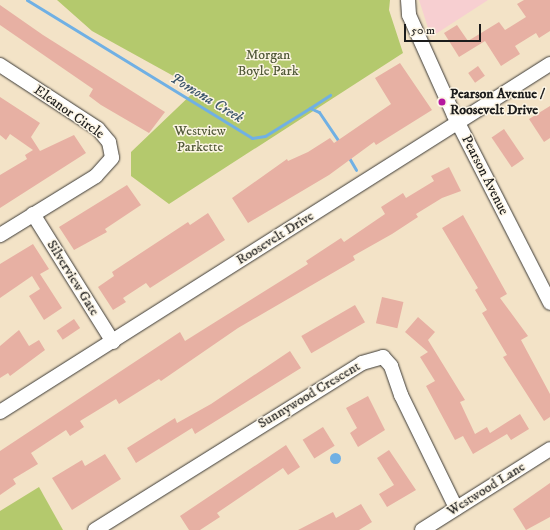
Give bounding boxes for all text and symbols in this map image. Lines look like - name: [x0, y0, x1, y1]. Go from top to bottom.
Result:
- scale bar: [406, 16, 483, 42]
- text: 50 m: [411, 23, 435, 38]
- park label: Morgan Boyle Park: [237, 47, 299, 80]
- water label: Pomona Creek: [167, 69, 247, 127]
- street label: Eleanor Circle: [31, 82, 107, 142]
- place label: Pearson Avenue / Roosevelt Drive: [450, 86, 544, 118]
- marker: Pearson Avenue / Roosevelt Drive: [437, 97, 447, 107]
- park label: Westview Parkette: [174, 123, 226, 156]
- street label: Pearson Avenue: [458, 132, 512, 218]
- street label: Roosevelt Drive: [233, 208, 317, 268]
- street label: Silverview Gate: [43, 237, 103, 319]
- street label: Sunnywood Crescent: [255, 358, 363, 432]
- street label: Westwood Lane: [444, 458, 528, 520]

